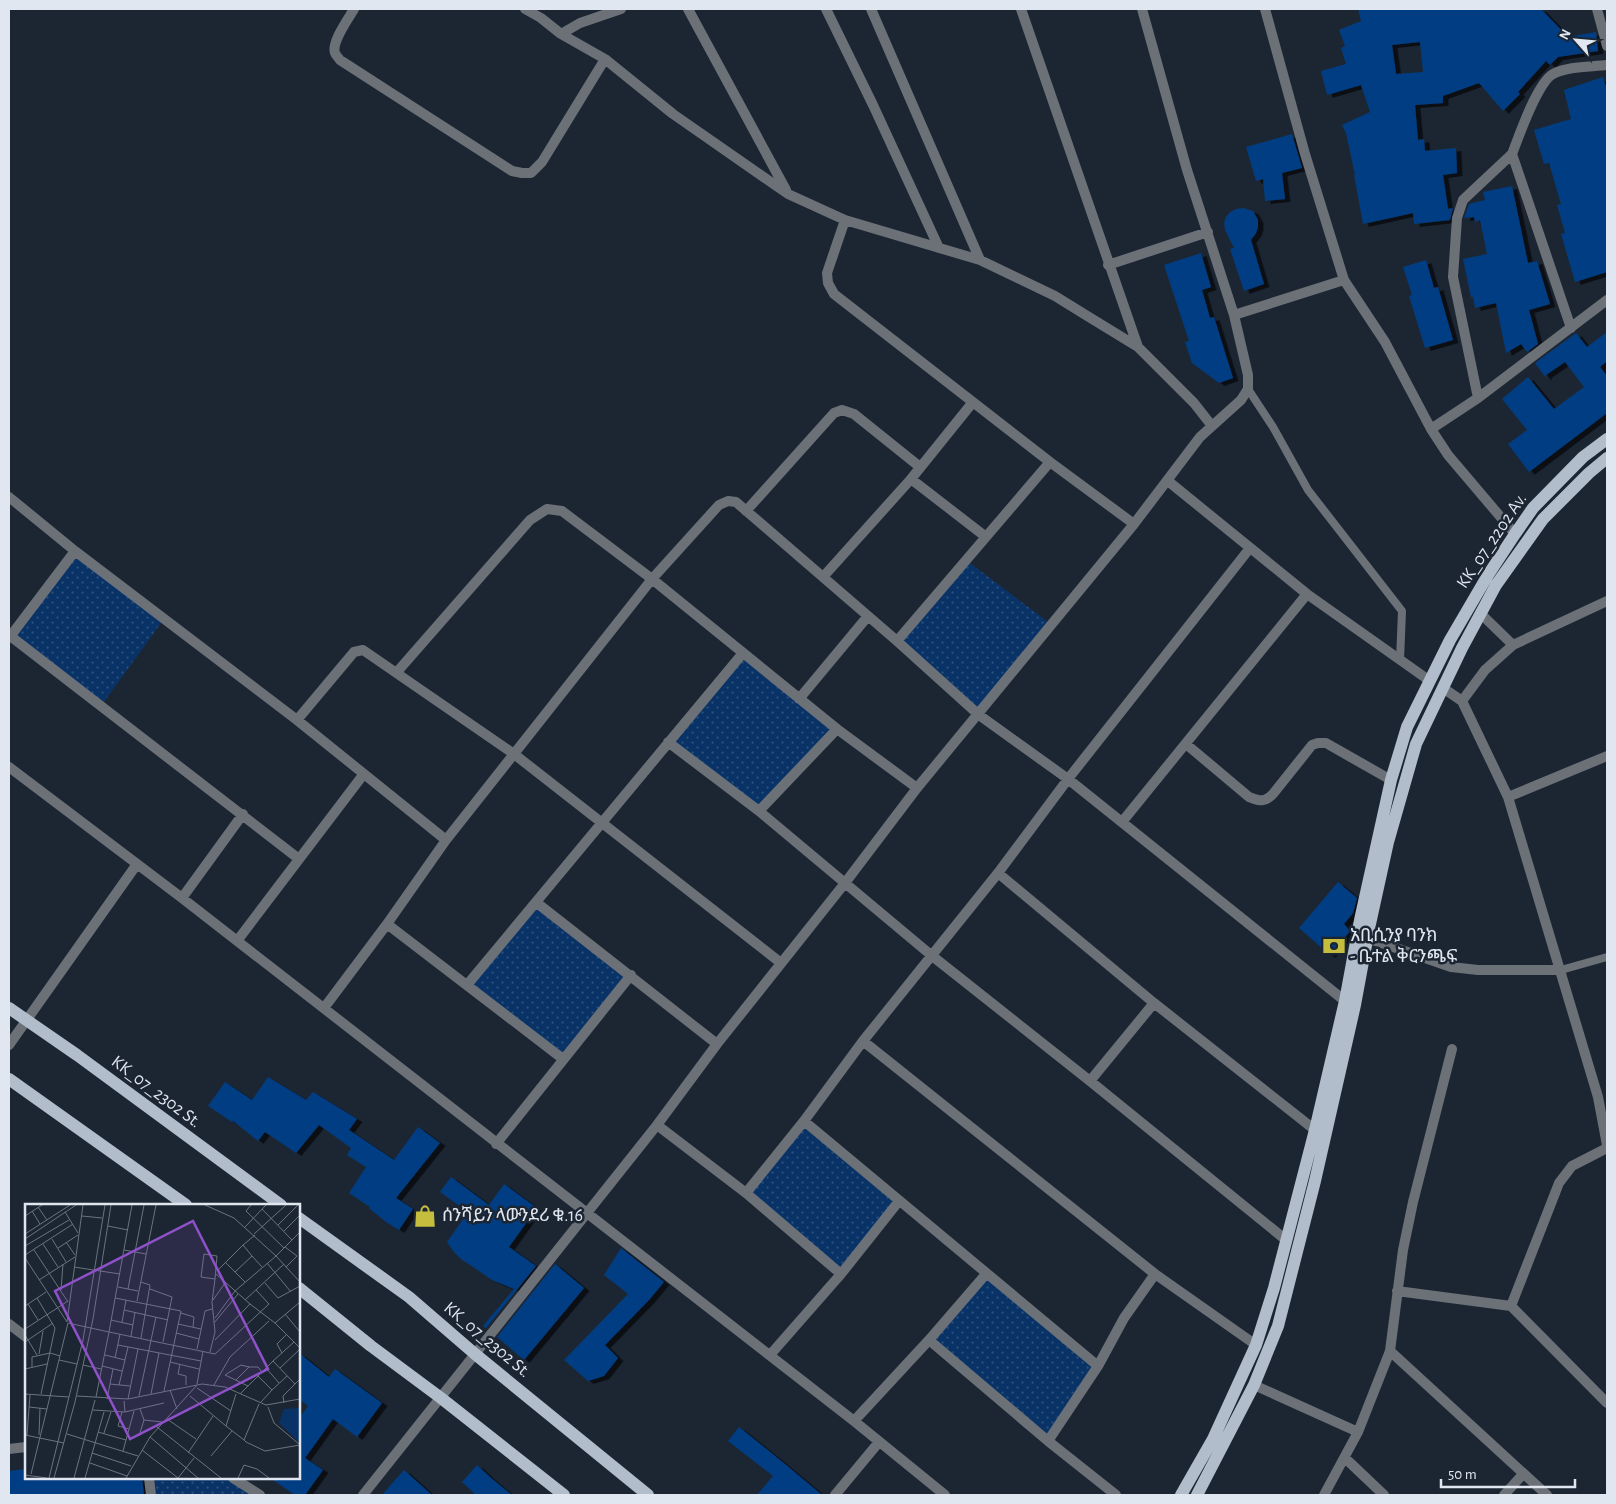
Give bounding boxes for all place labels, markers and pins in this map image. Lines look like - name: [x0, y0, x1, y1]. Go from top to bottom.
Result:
- place label: አቢሲንያ ባንክ - ቤተል ቅርንጫፍ: [1350, 927, 1457, 966]
- bank icon: አቢሲንያ ባንክ - ቤተል ቅርንጫፍ: [1321, 933, 1347, 959]
- shop icon: ሰንሻይን ላውንደሪ ቁ.16: [412, 1203, 438, 1229]
- place label: ሰንሻይን ላውንደሪ ቁ.16: [442, 1205, 583, 1225]

